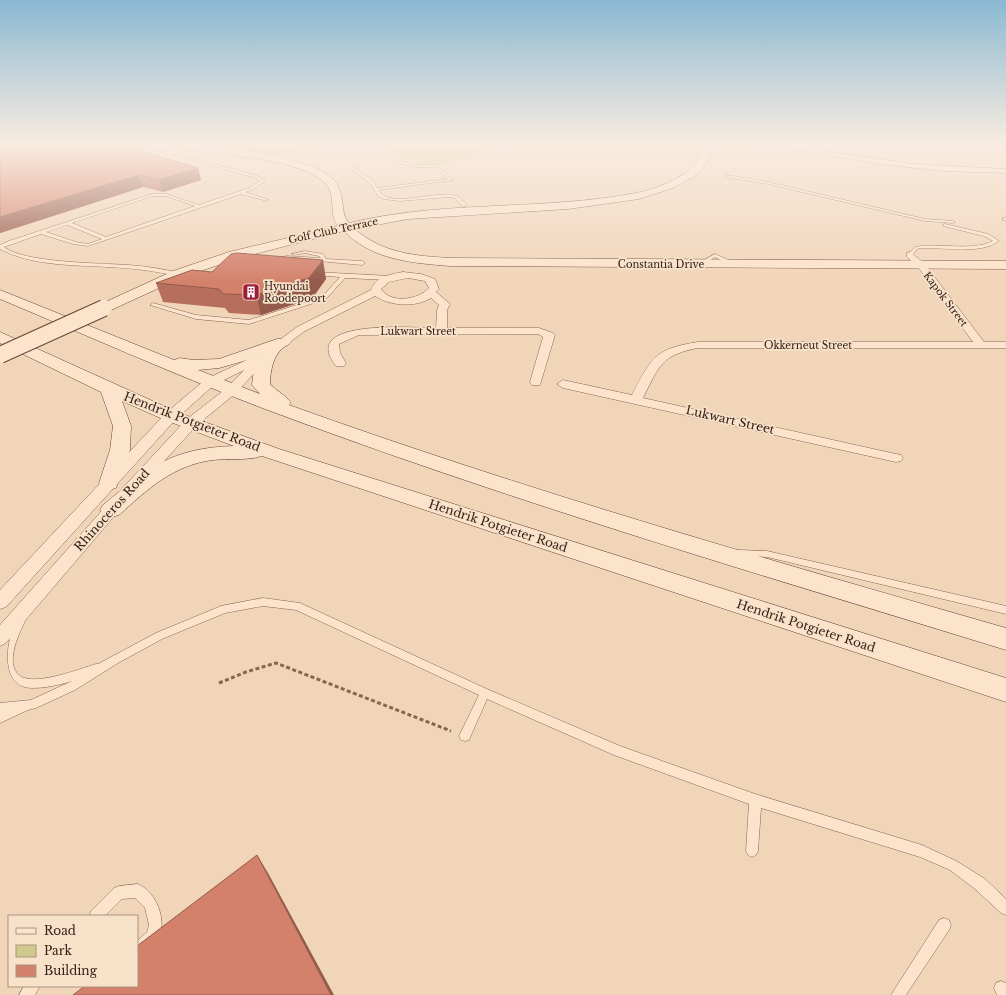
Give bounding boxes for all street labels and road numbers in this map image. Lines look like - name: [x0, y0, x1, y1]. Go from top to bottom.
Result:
- street label: Golf Club Terrace: [287, 215, 379, 246]
- street label: Constantia Drive: [618, 258, 704, 271]
- street label: Kapok Street: [921, 269, 971, 330]
- street label: Lukwart Street: [380, 325, 456, 338]
- street label: Okkerneut Street: [764, 339, 852, 352]
- street label: Hendrik Potgieter Road: [122, 389, 263, 455]
- street label: Lukwart Street: [684, 402, 776, 437]
- street label: Rhinoceros Road: [71, 465, 152, 554]
- street label: Hendrik Potgieter Road: [427, 496, 569, 555]
- street label: Hendrik Potgieter Road: [735, 596, 877, 655]

